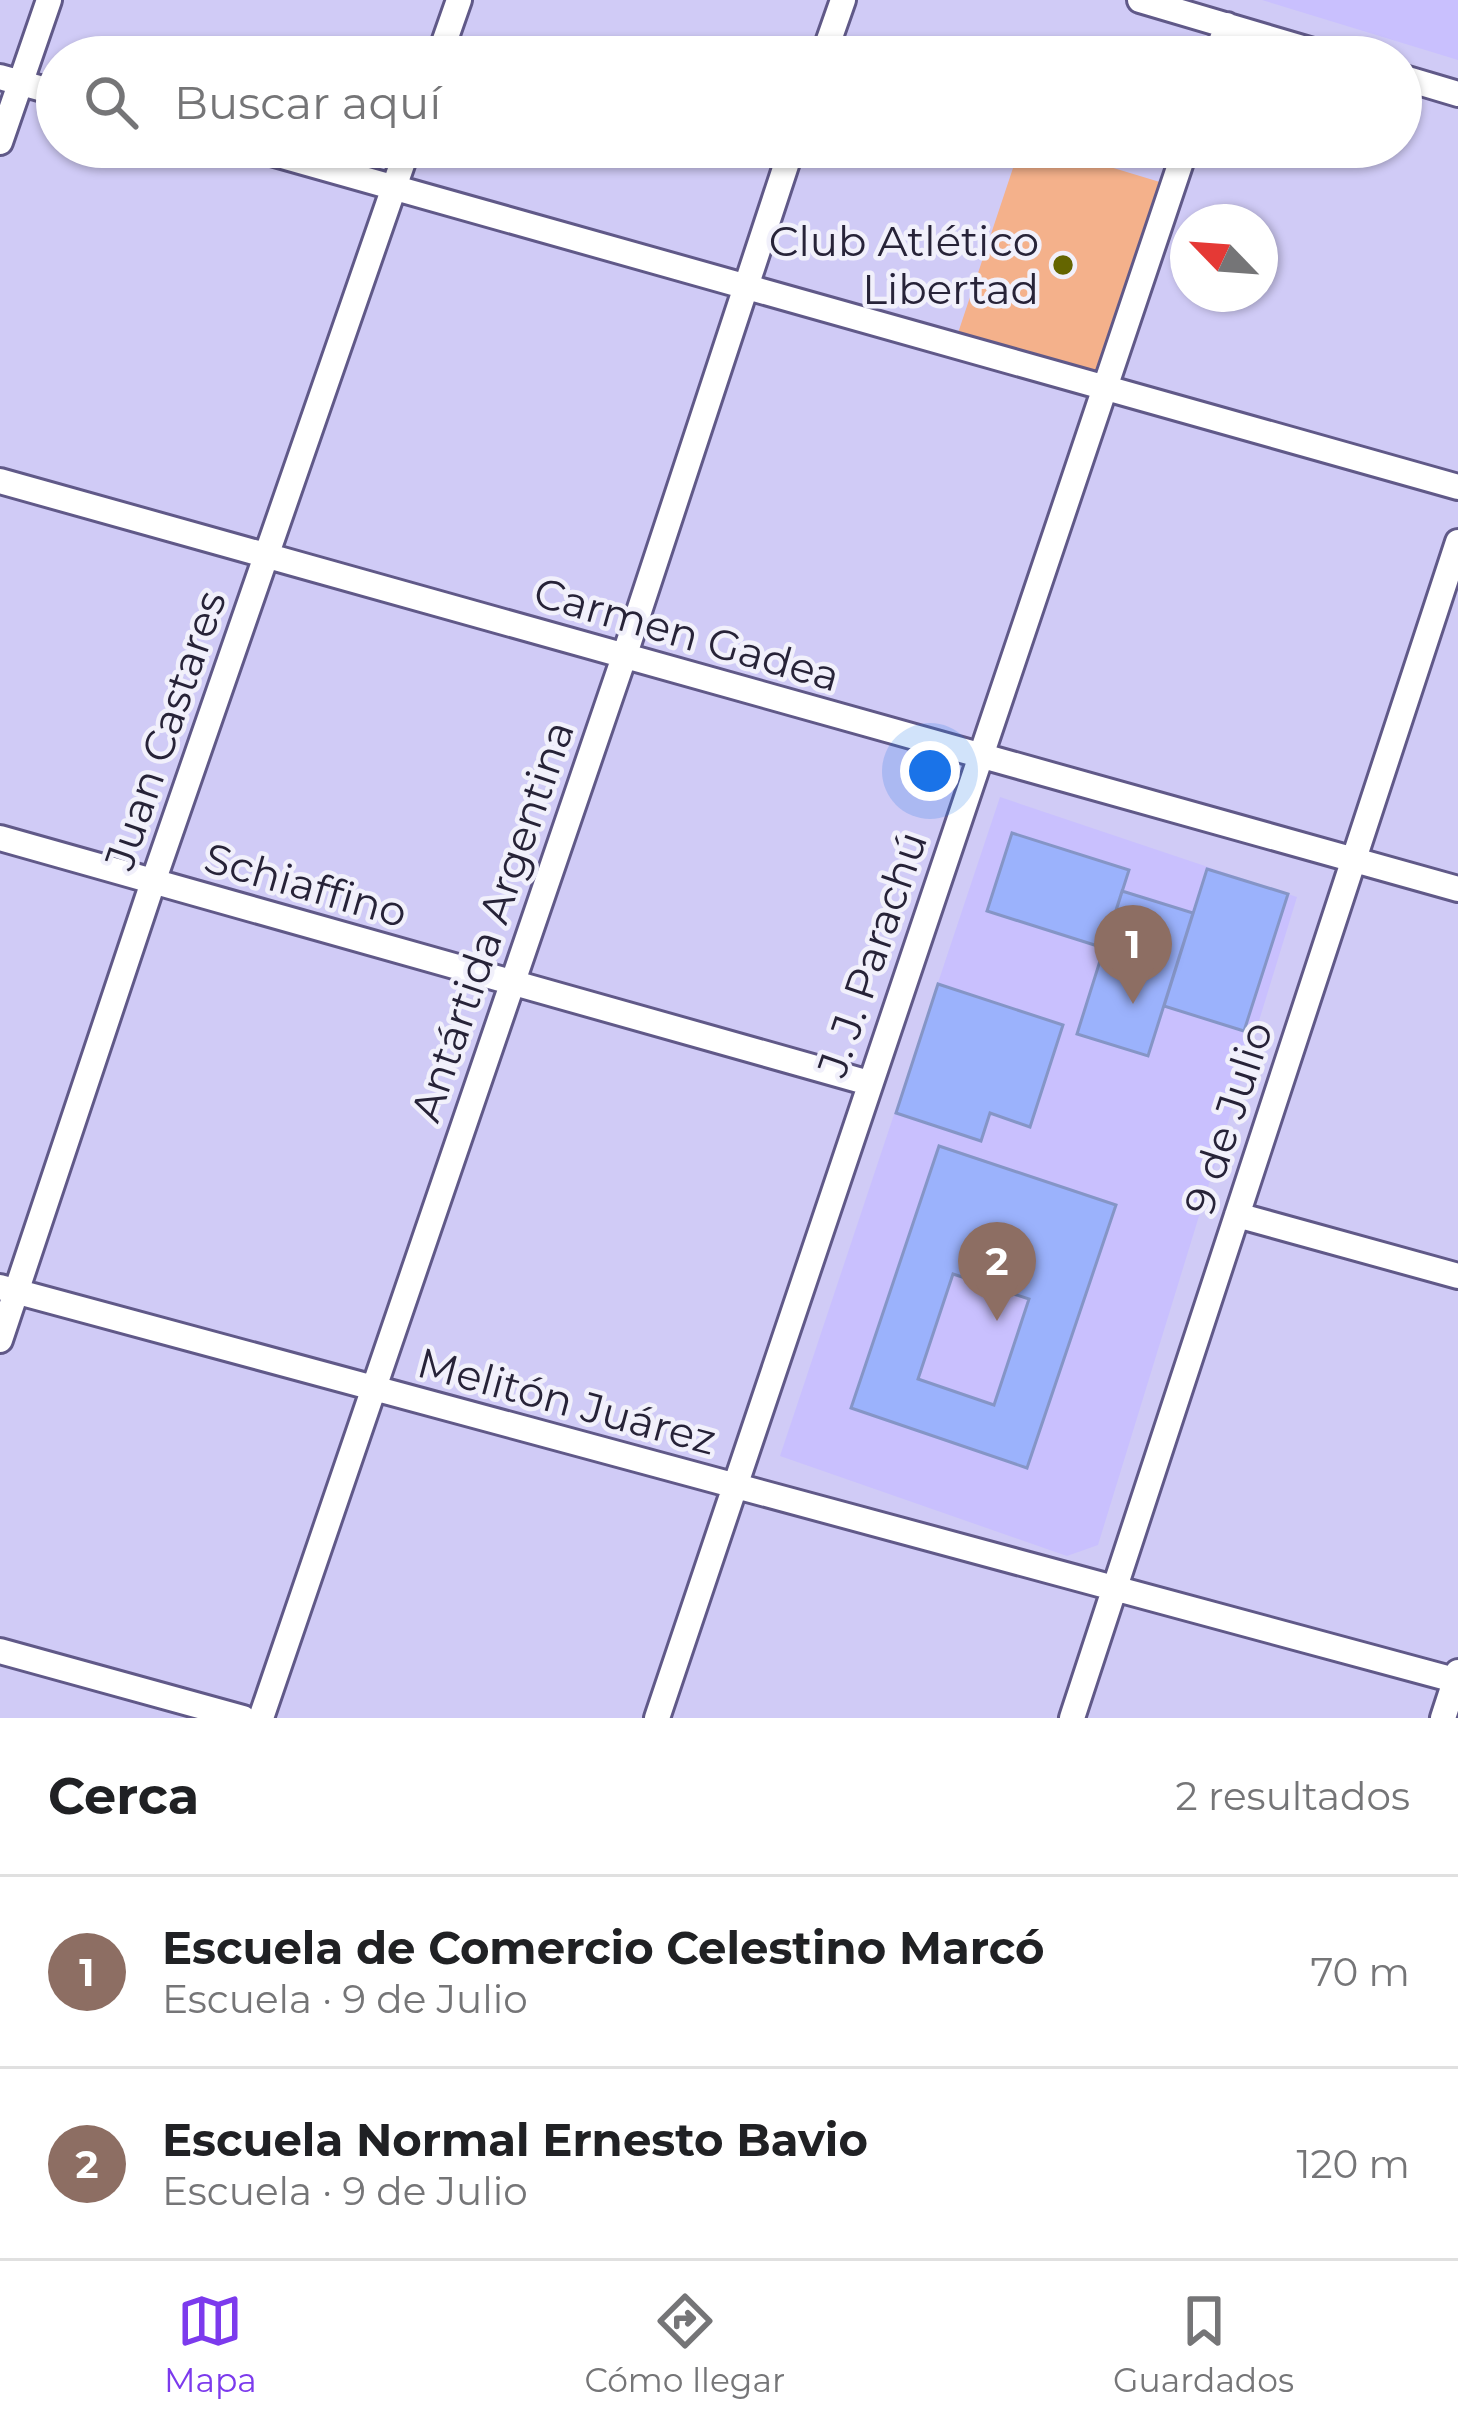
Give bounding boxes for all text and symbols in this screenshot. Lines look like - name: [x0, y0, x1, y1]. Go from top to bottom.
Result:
- search box: [36, 36, 1422, 168]
- icon: search: [78, 69, 144, 135]
- text: Buscar aquí: [174, 75, 441, 130]
- north arrow: [1170, 204, 1278, 312]
- place label: Club Atlético Libertad: [769, 215, 1039, 315]
- marker: Club Atlético Libertad: [1050, 252, 1076, 278]
- street label: Carmen Gadea: [528, 566, 846, 702]
- street label: Juan Castares: [93, 584, 237, 877]
- street label: Antártida Argentina: [399, 714, 585, 1128]
- your location: [900, 741, 960, 801]
- street label: J. J. Parachú: [806, 825, 938, 1084]
- street label: Schiaffino: [199, 831, 413, 939]
- pin: 1: [1094, 905, 1172, 1004]
- street label: 9 de Julio: [1172, 1015, 1284, 1221]
- pin: 2: [958, 1222, 1036, 1321]
- street label: Melitón Juárez: [412, 1336, 722, 1466]
- text: Cerca: [48, 1765, 199, 1827]
- text: 2 resultados: [1176, 1772, 1410, 1820]
- text: Escuela de Comercio Celestino Marcó: [162, 1920, 1044, 1975]
- text: 1: [79, 1948, 95, 1996]
- text: 70 m: [1310, 1948, 1410, 1996]
- text: Escuela · 9 de Julio: [162, 1975, 528, 2023]
- text: Escuela Normal Ernesto Bavio: [162, 2112, 868, 2167]
- text: 2: [75, 2140, 99, 2188]
- text: 120 m: [1296, 2140, 1410, 2188]
- text: Escuela · 9 de Julio: [162, 2167, 528, 2215]
- tab: Mapa: [164, 2288, 257, 2400]
- tab: Cómo llegar: [585, 2288, 785, 2400]
- tab: Guardados: [1113, 2288, 1294, 2400]

